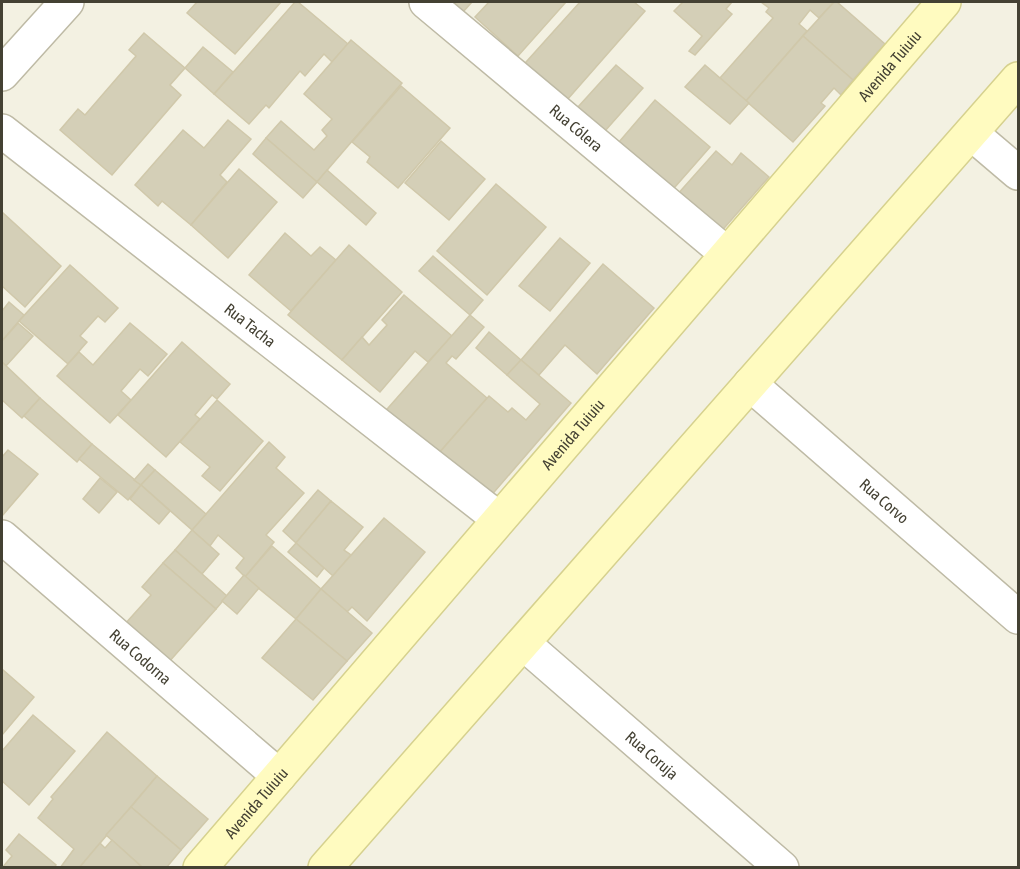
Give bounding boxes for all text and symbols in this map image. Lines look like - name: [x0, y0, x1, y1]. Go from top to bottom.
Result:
- street label: Avenida Tuiuiu: [854, 27, 925, 104]
- street label: Rua Cólera: [546, 101, 606, 155]
- street label: Rua Tacha: [221, 299, 279, 350]
- street label: Avenida Tuiuiu: [538, 395, 608, 473]
- street label: Rua Corvo: [856, 475, 912, 527]
- street label: Rua Codorna: [106, 625, 175, 688]
- street label: Rua Coruja: [622, 727, 682, 783]
- street label: Avenida Tuiuiu: [221, 764, 291, 842]

